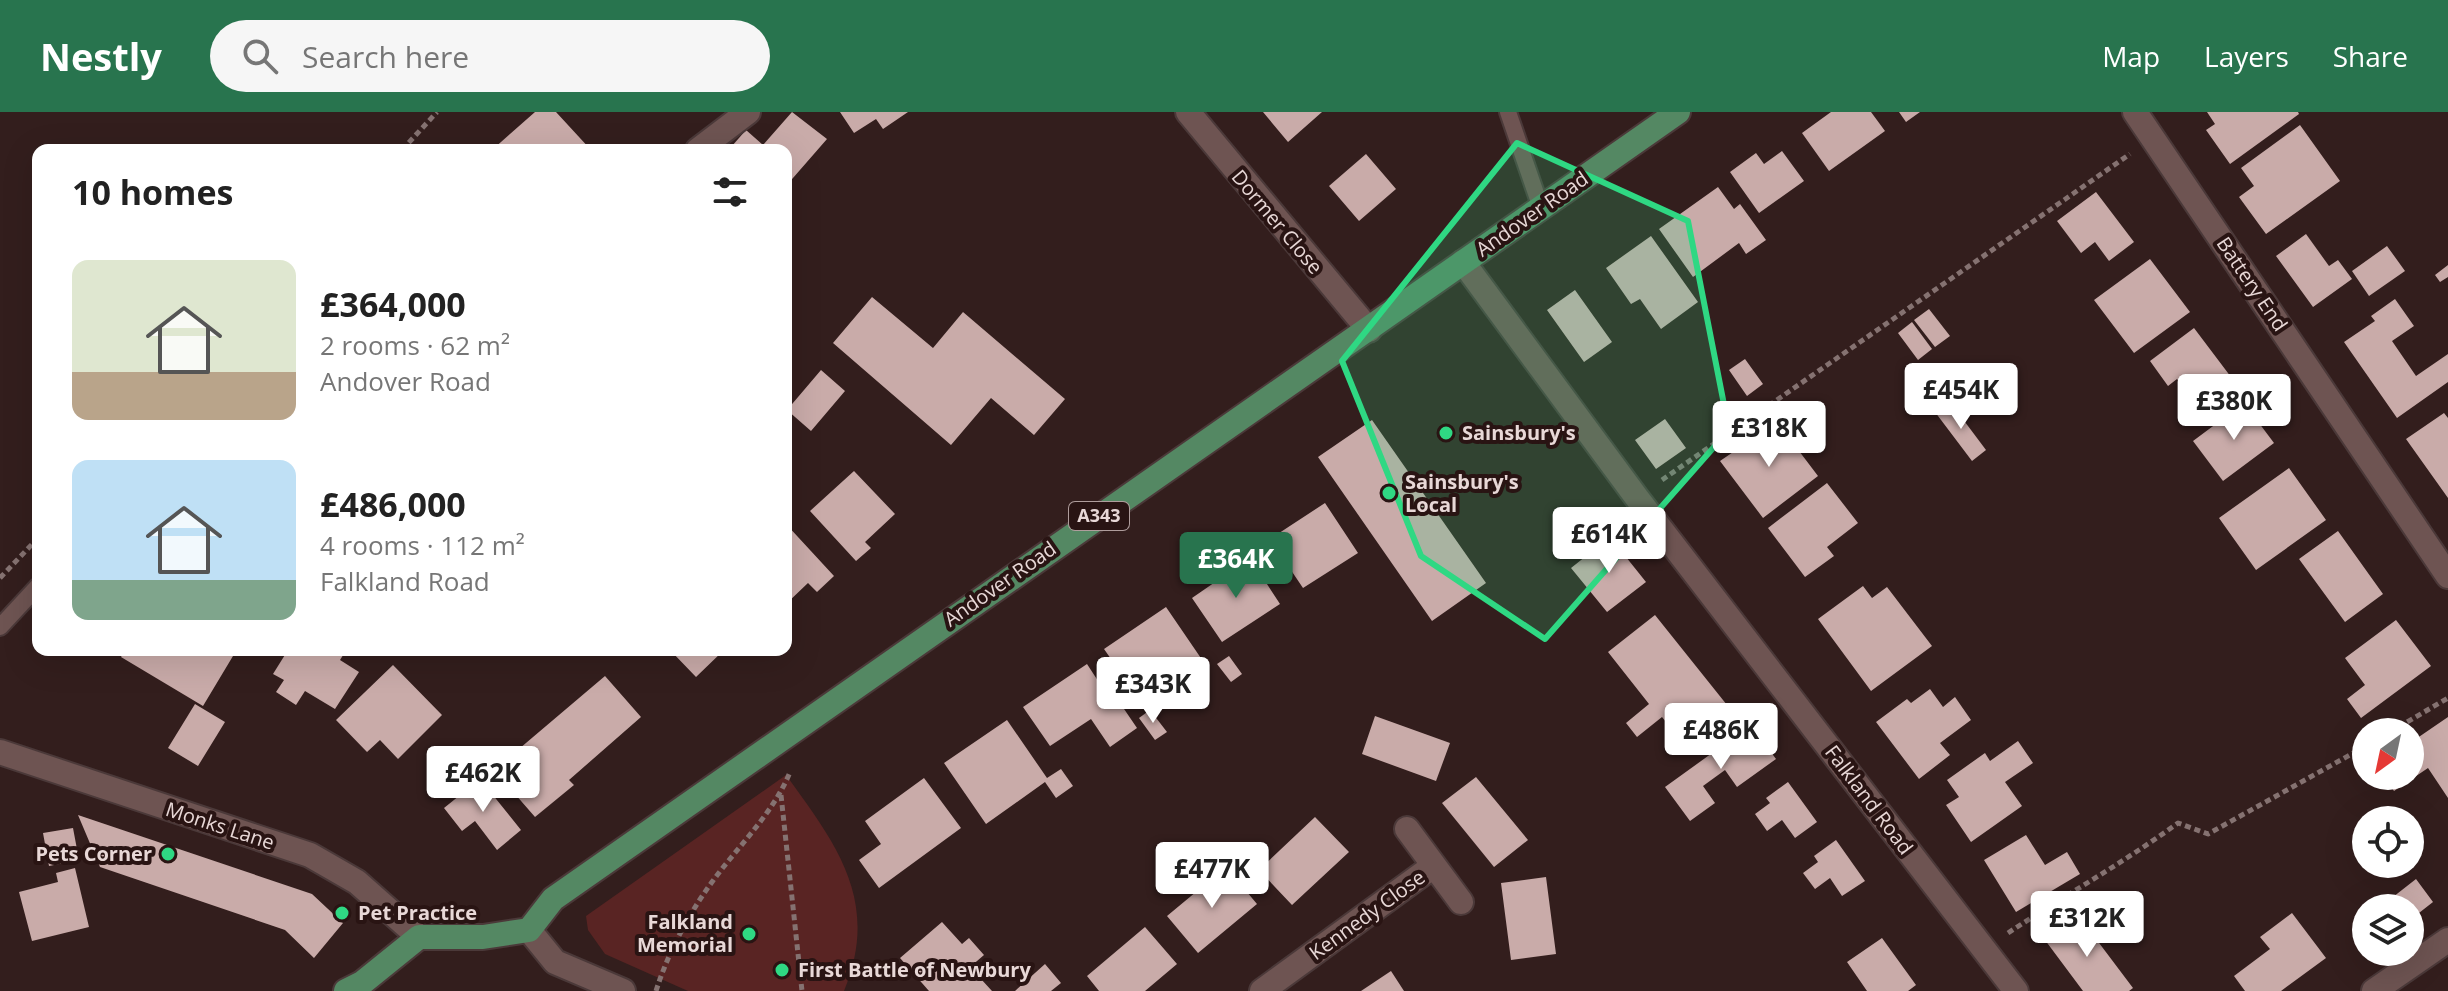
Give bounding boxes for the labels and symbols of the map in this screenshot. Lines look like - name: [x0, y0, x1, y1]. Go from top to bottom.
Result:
- street label: Dormer Close: [1226, 164, 1329, 279]
- street label: Andover Road: [1470, 165, 1593, 262]
- street label: Battery End: [2211, 231, 2294, 336]
- pin: £454K: [1905, 363, 2017, 431]
- pin: £380K: [2178, 374, 2290, 442]
- pin: £318K: [1713, 401, 1825, 469]
- place label: Sainsbury's: [1462, 419, 1576, 446]
- marker: Sainsbury's: [1437, 424, 1455, 442]
- place label: Sainsbury's Local: [1405, 468, 1519, 518]
- marker: Sainsbury's Local: [1380, 484, 1398, 502]
- road number: A343: [1069, 502, 1129, 530]
- pin: £614K: [1553, 507, 1665, 575]
- pin: £364K: [1180, 532, 1292, 600]
- street label: Andover Road: [938, 535, 1061, 632]
- pin: £343K: [1097, 657, 1209, 725]
- pin: £486K: [1665, 703, 1777, 771]
- north arrow: [2352, 718, 2424, 790]
- street label: Falkland Road: [1819, 739, 1919, 860]
- pin: £462K: [427, 746, 539, 814]
- street label: Monks Lane: [162, 795, 278, 856]
- place label: Pets Corner: [36, 840, 152, 867]
- pin: £477K: [1156, 842, 1268, 910]
- marker: Pets Corner: [159, 845, 177, 863]
- street label: Kennedy Close: [1303, 863, 1430, 966]
- pin: £312K: [2031, 891, 2143, 959]
- place label: Pet Practice: [358, 899, 477, 926]
- marker: Pet Practice: [333, 904, 351, 922]
- place label: Falkland Memorial: [637, 908, 733, 958]
- marker: Falkland Memorial: [740, 925, 758, 943]
- place label: First Battle of Newbury: [798, 956, 1031, 983]
- marker: First Battle of Newbury: [773, 961, 791, 979]

